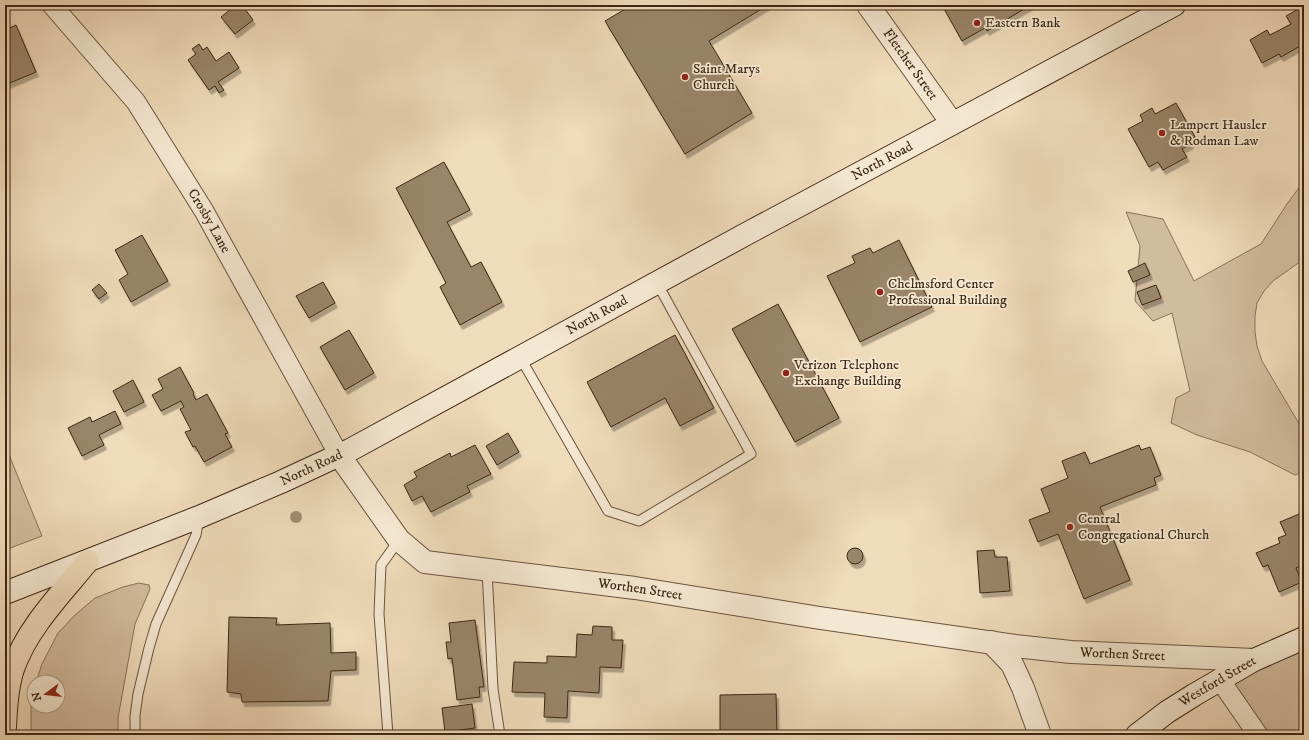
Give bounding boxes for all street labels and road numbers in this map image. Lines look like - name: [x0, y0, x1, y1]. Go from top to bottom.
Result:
- street label: Fletcher Street: [879, 25, 942, 104]
- street label: North Road: [848, 137, 916, 185]
- street label: Crosby Lane: [183, 185, 235, 257]
- street label: North Road: [563, 291, 631, 339]
- street label: North Road: [277, 446, 346, 490]
- street label: Worthen Street: [596, 574, 684, 605]
- street label: Worthen Street: [1079, 643, 1166, 665]
- street label: Westford Street: [1175, 651, 1260, 712]

